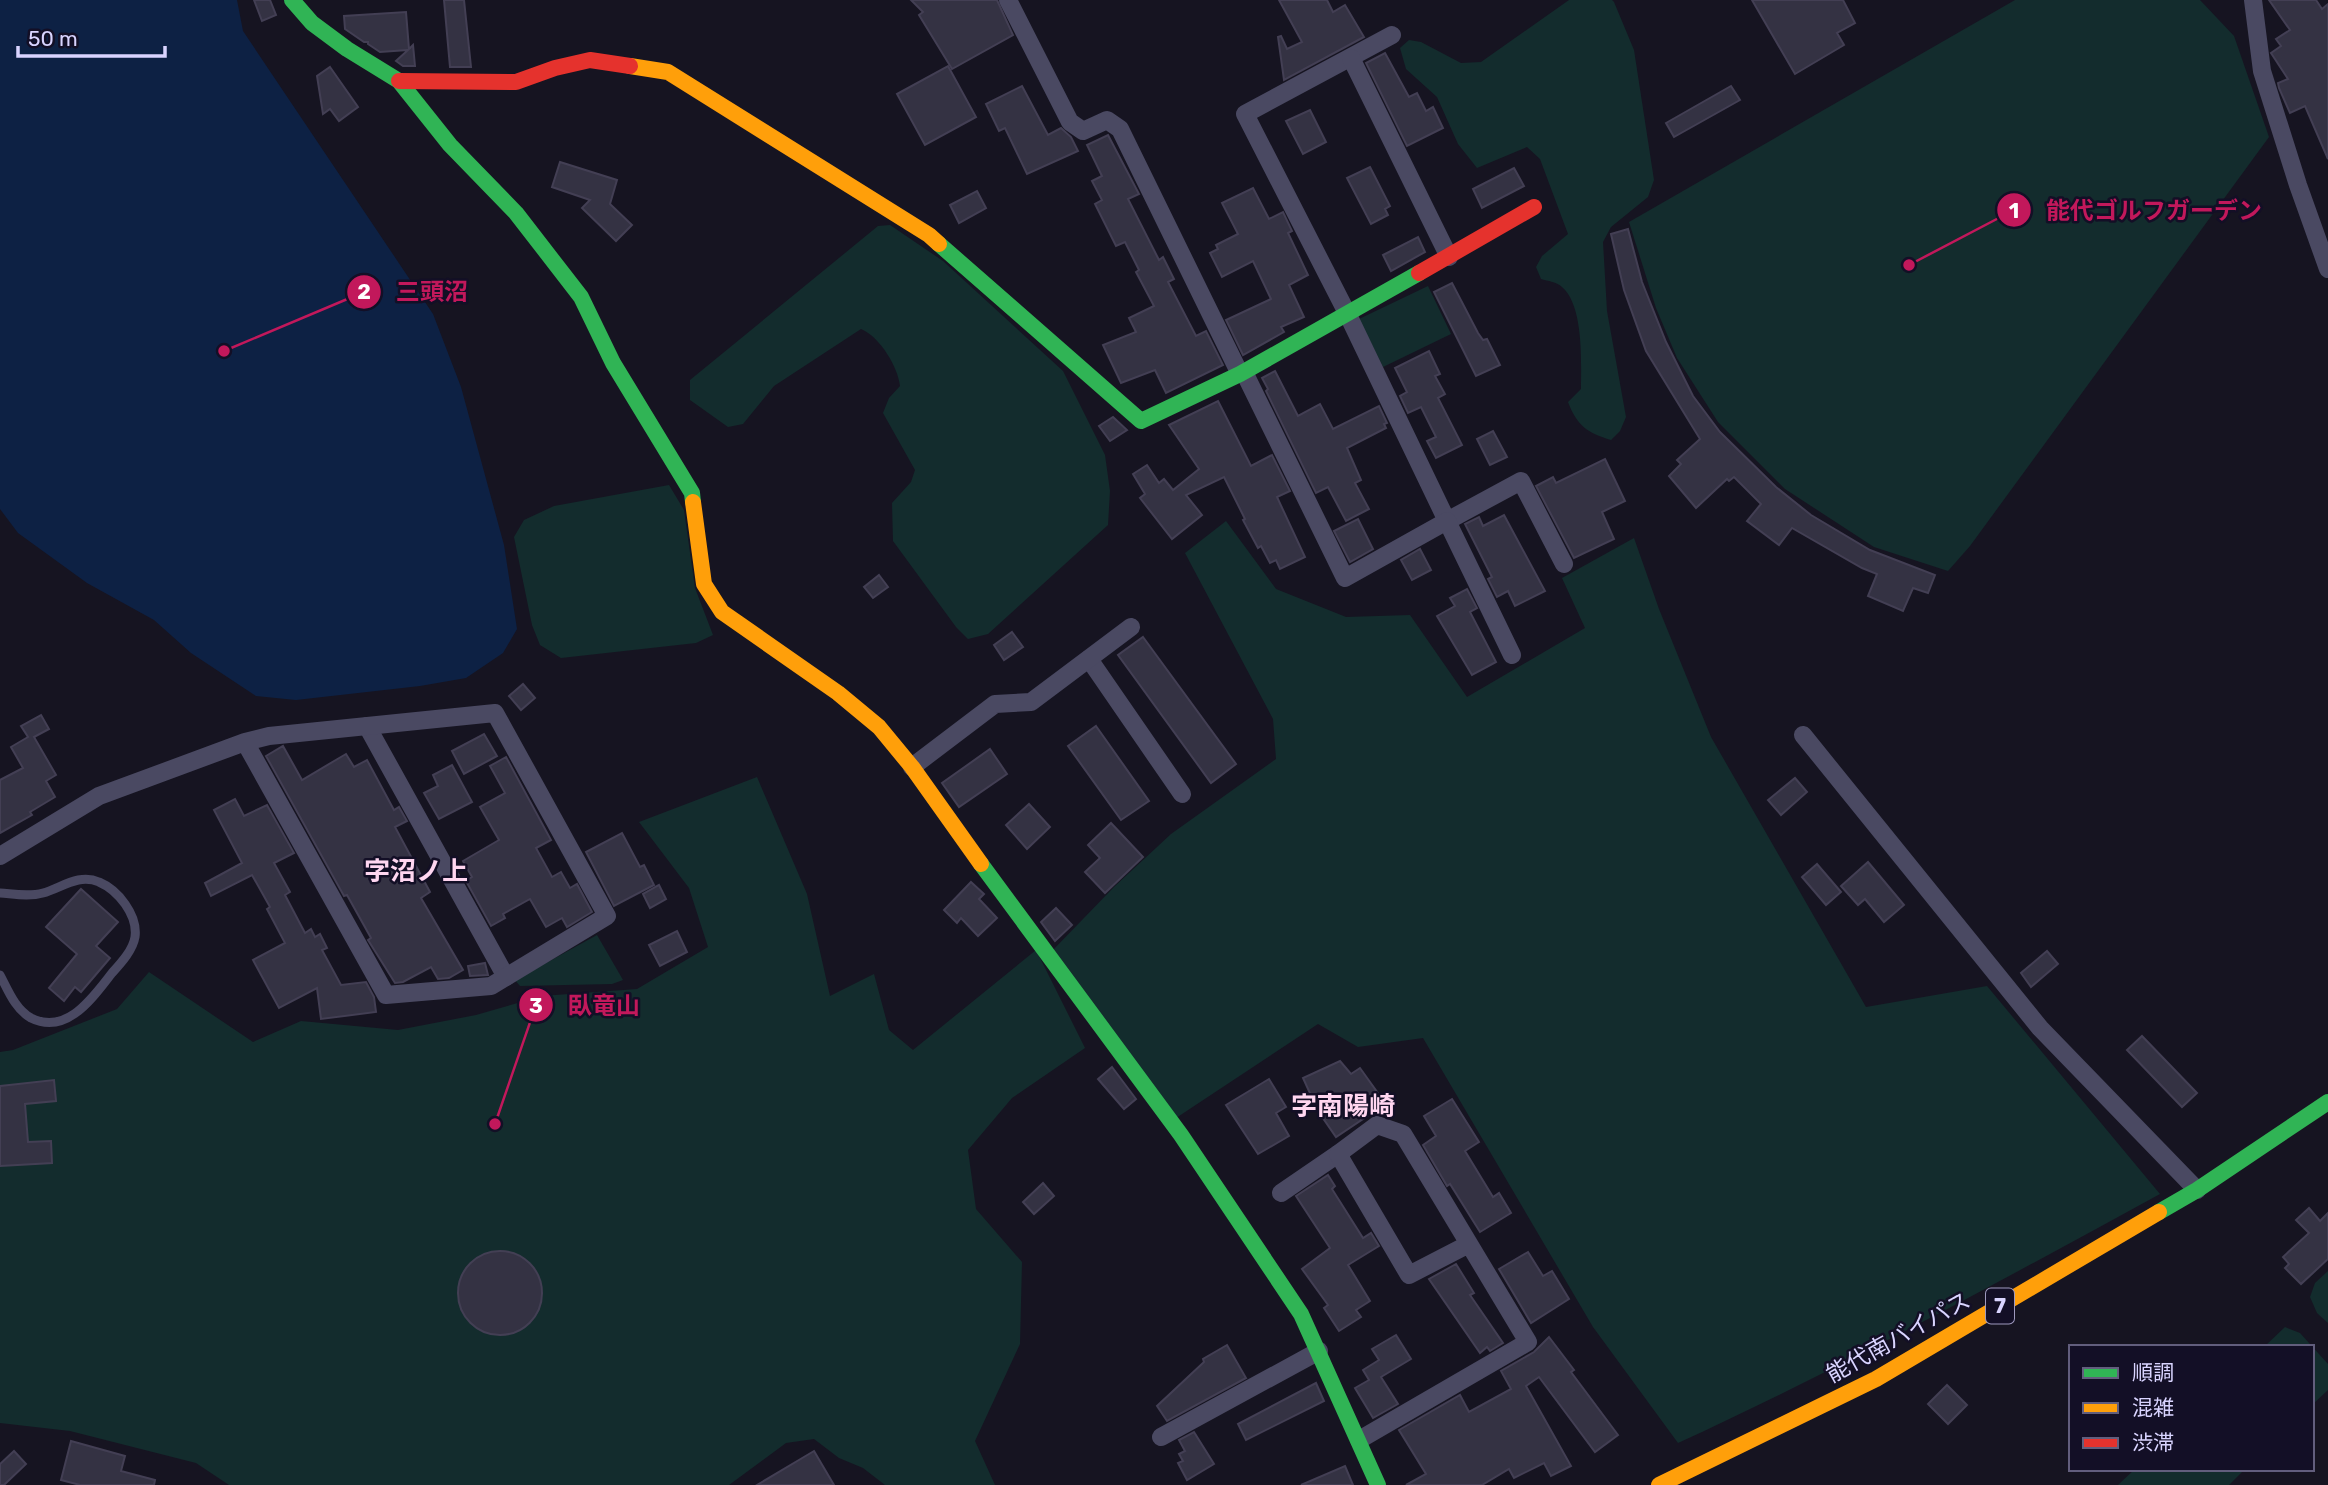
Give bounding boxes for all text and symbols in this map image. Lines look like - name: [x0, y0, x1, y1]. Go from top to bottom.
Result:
- scale bar: [18, 14, 164, 58]
- text: 50 m: [28, 26, 78, 51]
- callout: 能代ゴルフガーデン: [1997, 188, 2276, 233]
- text: 能代ゴルフガーデン: [2046, 197, 2262, 225]
- text: 1: [2009, 198, 2019, 223]
- callout: 三頭沼: [347, 269, 482, 314]
- text: 三頭沼: [396, 278, 468, 306]
- text: 2: [357, 279, 371, 304]
- district label: 字沼ノ上: [364, 856, 468, 887]
- callout: 臥竜山: [519, 983, 654, 1028]
- text: 臥竜山: [568, 992, 640, 1020]
- text: 3: [529, 993, 543, 1018]
- district label: 字南陽崎: [1291, 1091, 1395, 1122]
- street label: 能代南バイパス: [1821, 1286, 1975, 1388]
- road number: 7: [1986, 1288, 2014, 1324]
- legend: [2069, 1345, 2314, 1471]
- text: 順調: [2132, 1360, 2174, 1385]
- text: 混雑: [2132, 1395, 2174, 1420]
- text: 渋滞: [2132, 1430, 2174, 1455]

